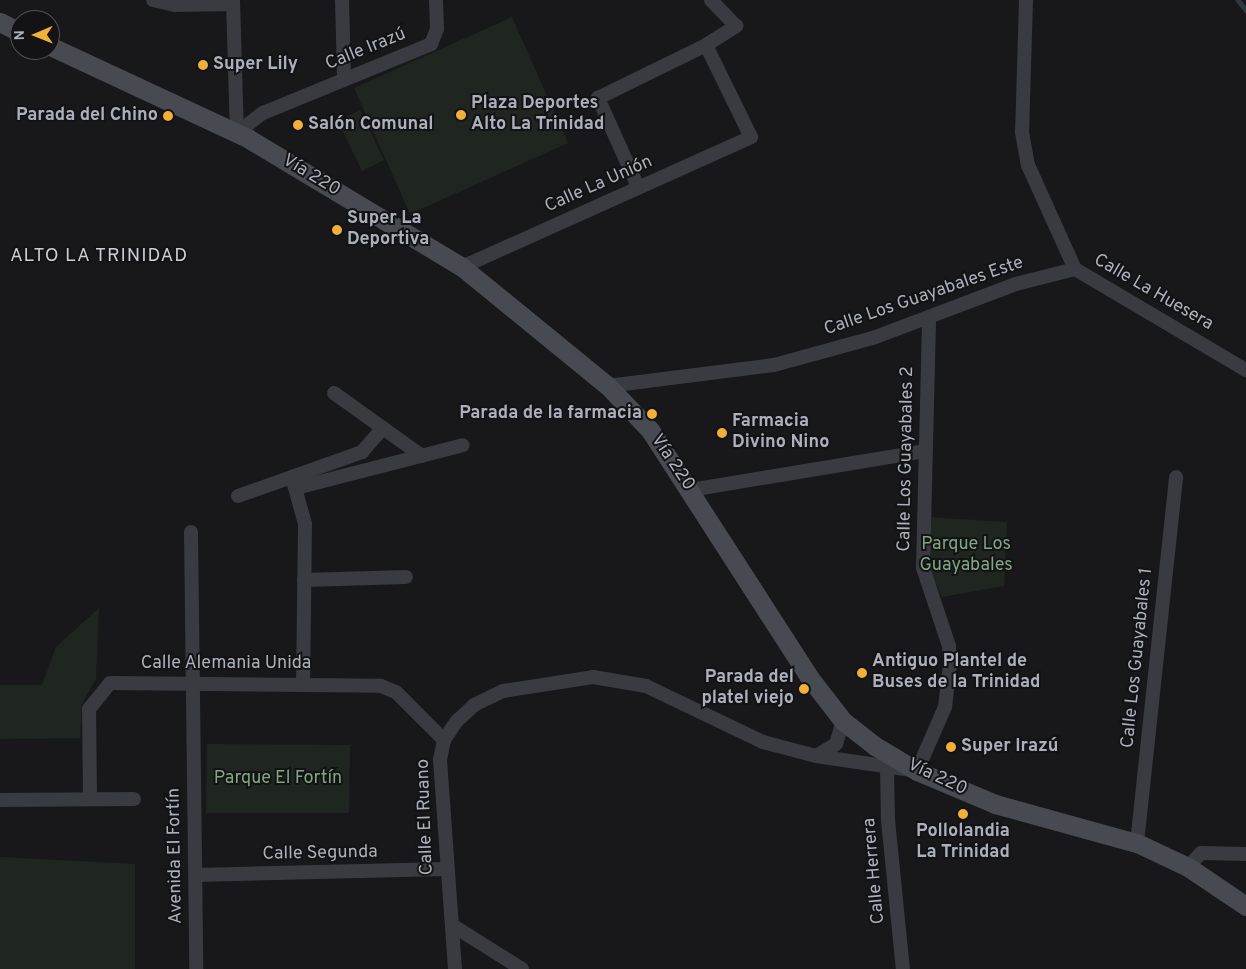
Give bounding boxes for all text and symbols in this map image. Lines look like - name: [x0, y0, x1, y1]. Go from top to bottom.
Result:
- north arrow: [10, 10, 60, 60]
- street label: Calle Irazú: [323, 24, 409, 76]
- text: N: [12, 30, 29, 40]
- place label: Super Lily: [213, 54, 298, 76]
- marker: Super Lily: [197, 59, 209, 71]
- place label: Plaza Deportes Alto La Trinidad: [471, 94, 604, 136]
- place label: Parada del Chino: [16, 105, 158, 127]
- marker: Plaza Deportes Alto La Trinidad: [455, 109, 467, 121]
- marker: Parada del Chino: [162, 110, 174, 122]
- place label: Salón Comunal: [308, 114, 433, 136]
- marker: Salón Comunal: [292, 119, 304, 131]
- street label: Vía 220: [278, 150, 344, 202]
- street label: Calle La Unión: [542, 152, 656, 218]
- place label: Super La Deportiva: [347, 209, 429, 252]
- marker: Super La Deportiva: [331, 224, 343, 236]
- district label: ALTO LA TRINIDAD: [7, 246, 191, 268]
- street label: Calle La Huesera: [1089, 250, 1217, 336]
- street label: Calle Los Guayabales Este: [821, 253, 1027, 341]
- street label: Calle Los Guayabales 2: [895, 366, 919, 552]
- place label: Parada de la farmacia: [459, 403, 642, 425]
- marker: Parada de la farmacia: [646, 408, 658, 420]
- place label: Farmacia Divino Nino: [732, 412, 829, 454]
- marker: Farmacia Divino Nino: [716, 427, 728, 439]
- street label: Vía 220: [645, 431, 699, 495]
- park label: Parque Los Guayabales: [919, 535, 1013, 578]
- street label: Calle Los Guayabales 1: [1118, 567, 1158, 749]
- place label: Antiguo Plantel de Buses de la Trinidad: [872, 652, 1040, 694]
- street label: Calle Alemania Unida: [140, 653, 312, 675]
- marker: Antiguo Plantel de Buses de la Trinidad: [856, 667, 868, 679]
- place label: Parada del platel viejo: [701, 668, 794, 711]
- marker: Parada del platel viejo: [798, 683, 810, 695]
- place label: Super Irazú: [961, 736, 1058, 758]
- marker: Super Irazú: [945, 741, 957, 753]
- street label: Vía 220: [904, 755, 970, 801]
- street label: Calle El Ruano: [413, 759, 439, 875]
- park label: Parque El Fortín: [214, 768, 342, 790]
- street label: Avenida El Fortín: [164, 788, 188, 924]
- marker: Pollolandia La Trinidad: [957, 808, 969, 820]
- street label: Calle Herrera: [860, 817, 890, 925]
- place label: Pollolandia La Trinidad: [916, 822, 1010, 864]
- street label: Calle Segunda: [262, 842, 378, 866]

